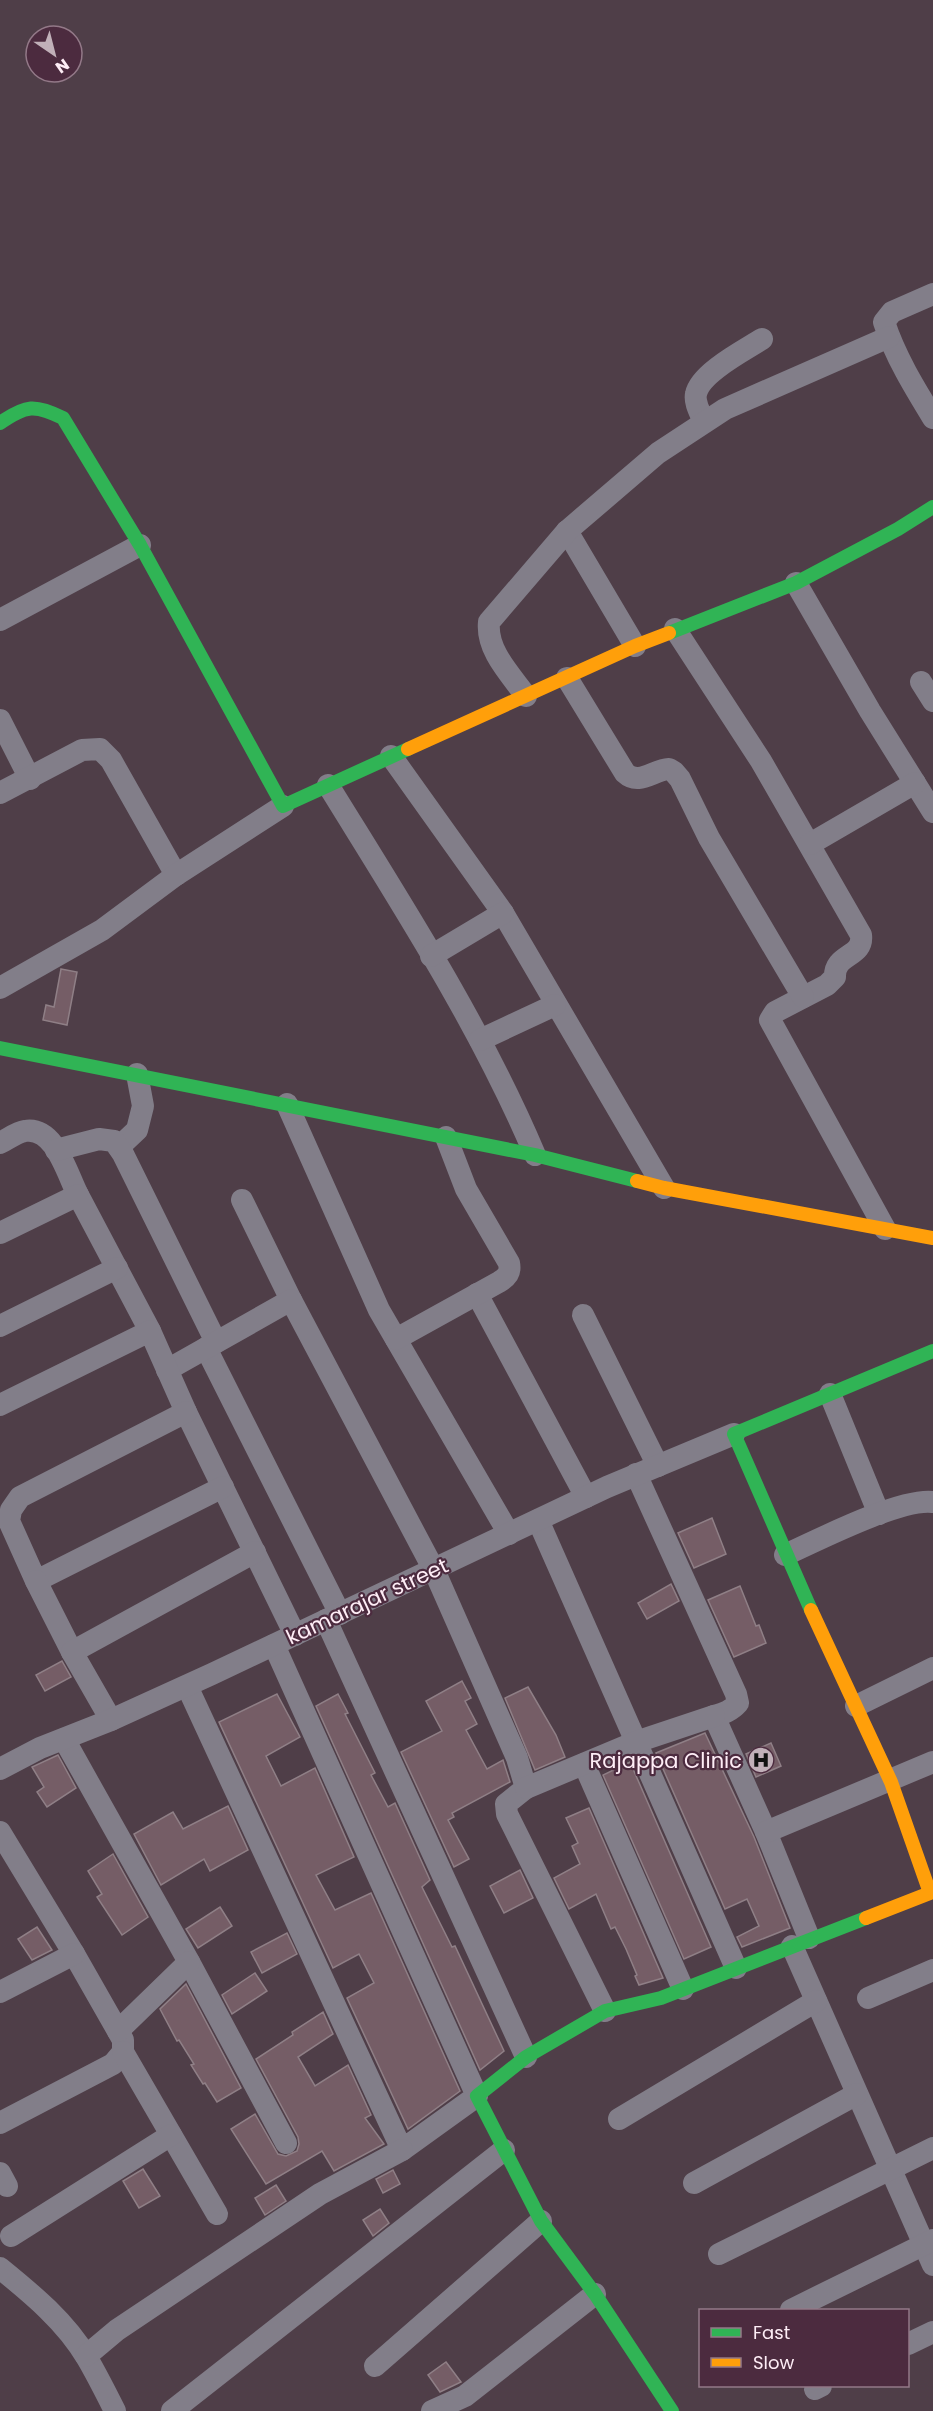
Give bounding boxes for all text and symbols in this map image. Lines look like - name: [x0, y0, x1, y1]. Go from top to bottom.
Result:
- north arrow: [24, 24, 84, 84]
- text: N: [51, 53, 74, 79]
- street label: kamarajar street: [281, 1551, 453, 1651]
- hospital icon: Rajappa Clinic: [746, 1745, 776, 1775]
- place label: Rajappa Clinic: [590, 1746, 742, 1775]
- legend: [699, 2309, 909, 2387]
- text: Fast: [753, 2320, 790, 2345]
- text: Slow: [753, 2350, 795, 2375]

